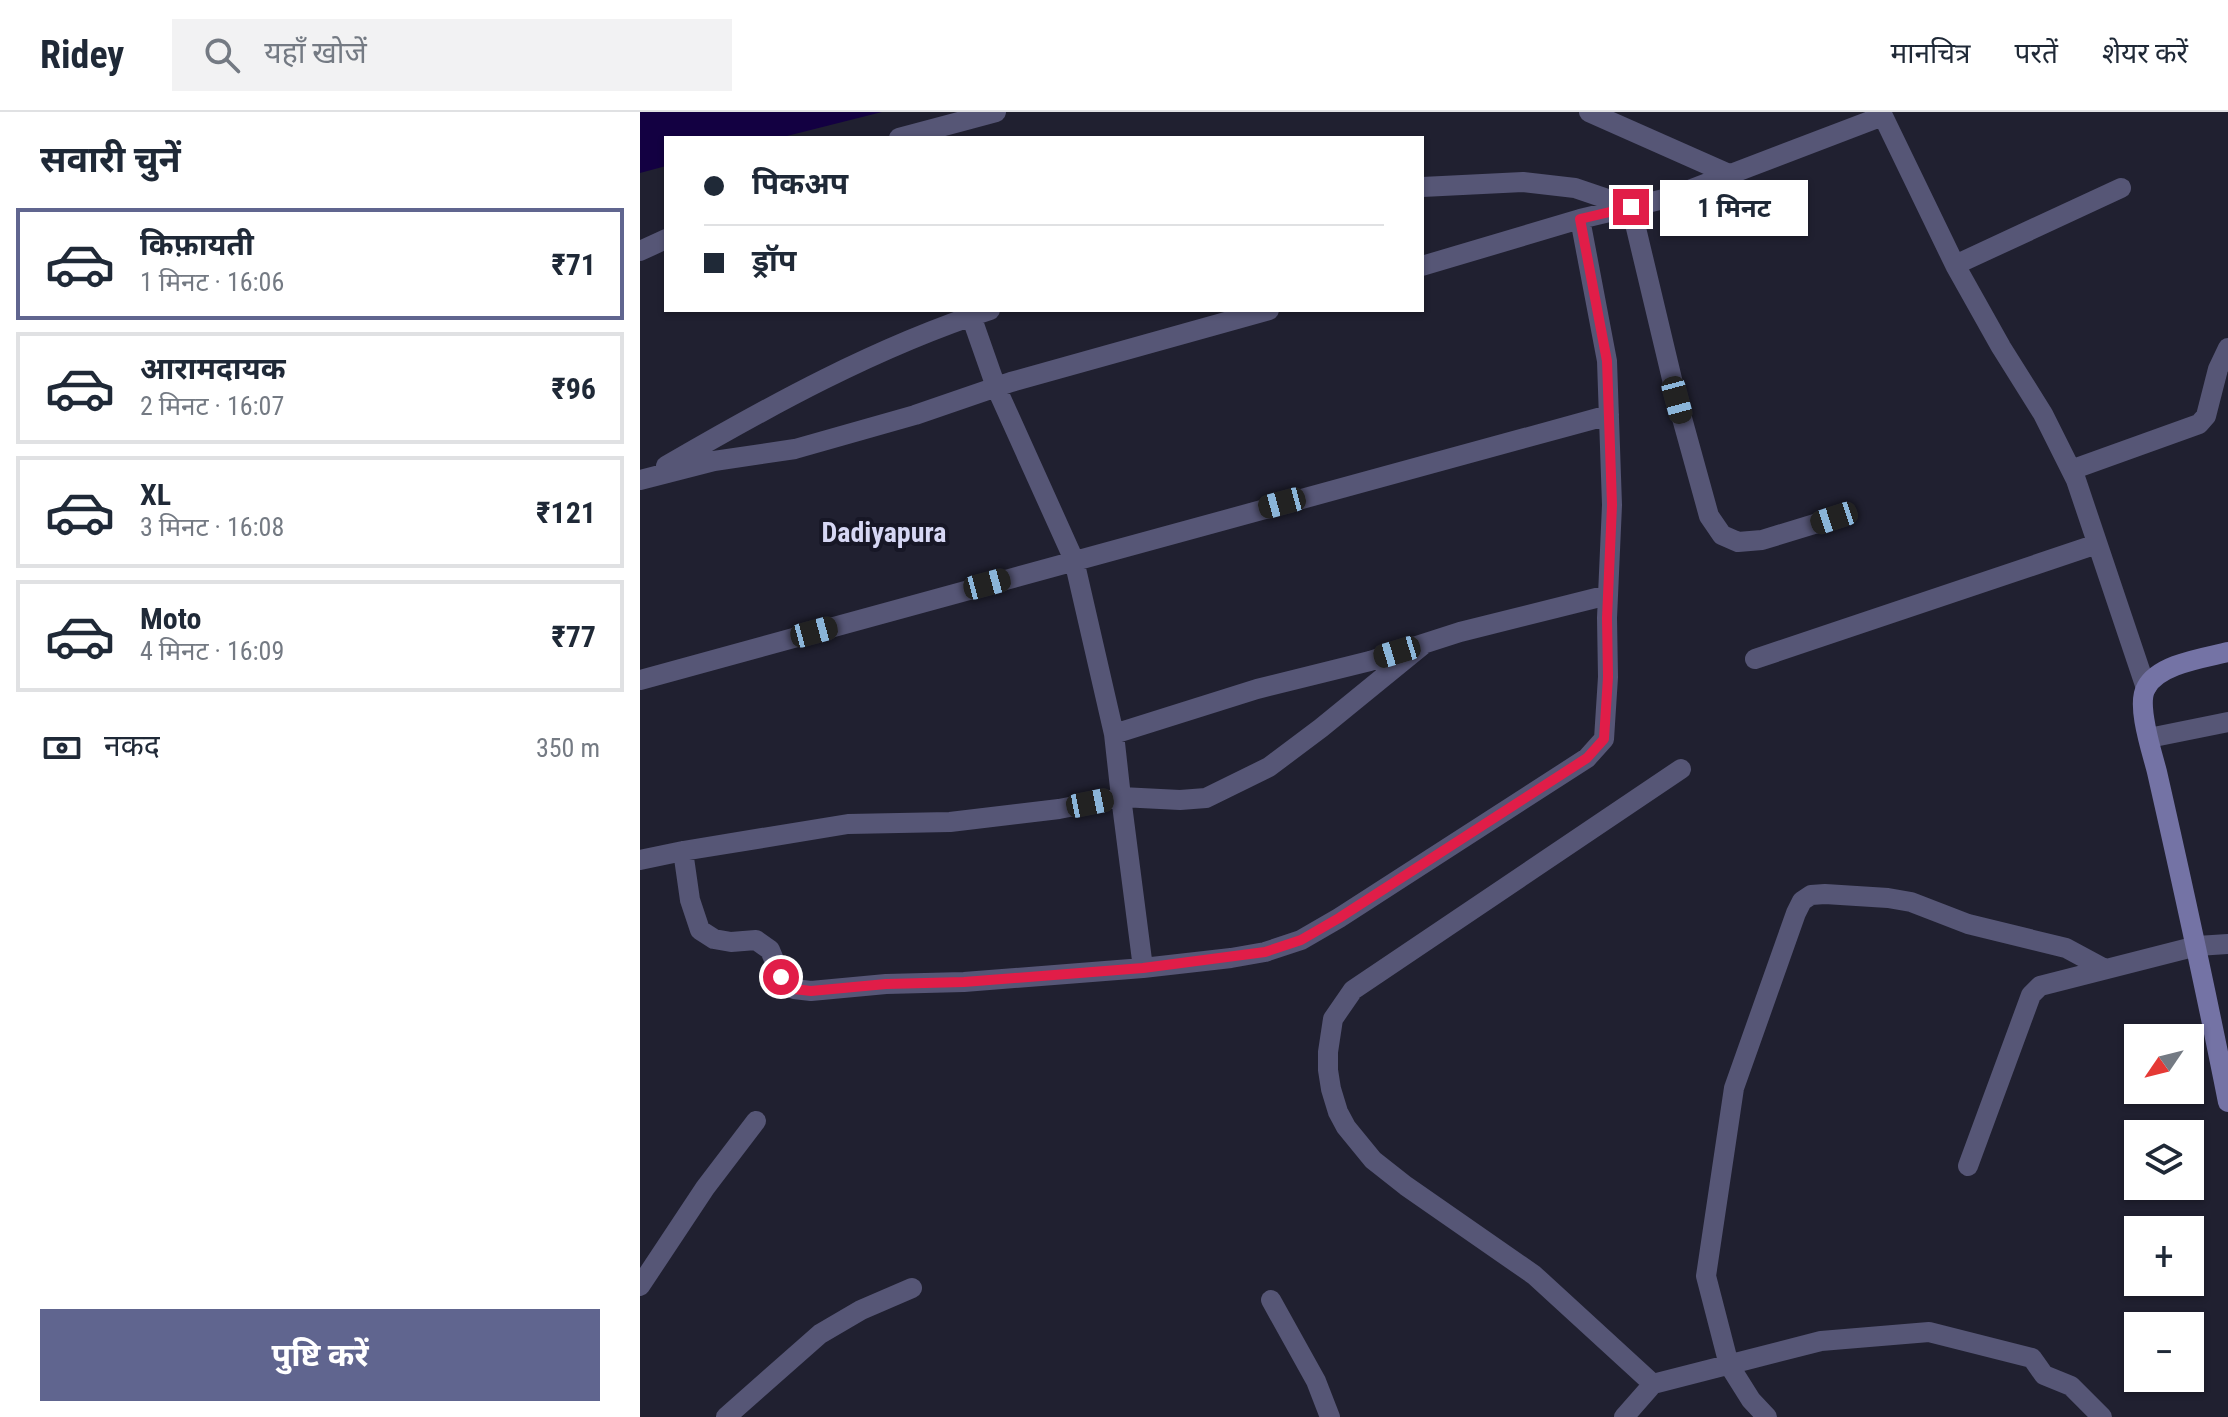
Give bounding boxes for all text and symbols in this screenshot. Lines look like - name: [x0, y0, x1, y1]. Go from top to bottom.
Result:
- search box: [172, 19, 732, 91]
- text: Ridey: [40, 33, 124, 77]
- icon: search: [200, 33, 244, 77]
- text: यहाँ खोजें: [264, 35, 367, 70]
- text: मानचित्र: [1891, 37, 1971, 70]
- text: परतें: [2015, 37, 2058, 70]
- text: शेयर करें: [2102, 37, 2188, 70]
- text: सवारी चुनें: [40, 139, 181, 181]
- text: पिकअप: [752, 166, 848, 201]
- callout: 1 मिनट: [1659, 179, 1807, 235]
- route end: [1613, 189, 1649, 225]
- text: 1 मिनट: [1697, 193, 1771, 223]
- text: किफ़ायती: [140, 227, 254, 262]
- icon: car: [44, 228, 116, 300]
- text: ड्रॉप: [752, 243, 796, 278]
- text: ₹71: [551, 247, 596, 282]
- text: 1 मिनट · 16:06: [140, 267, 284, 297]
- text: आरामदायक: [140, 351, 286, 386]
- icon: car: [44, 352, 116, 424]
- text: ₹96: [551, 371, 596, 406]
- car: [1659, 374, 1695, 426]
- text: 2 मिनट · 16:07: [140, 391, 284, 421]
- icon: car: [44, 476, 116, 548]
- text: XL: [140, 477, 171, 512]
- car: [1256, 485, 1308, 521]
- text: ₹121: [536, 495, 596, 530]
- car: [1807, 499, 1861, 537]
- text: 3 मिनट · 16:08: [140, 512, 284, 542]
- district label: Dadiyapura: [821, 516, 947, 549]
- car: [961, 566, 1013, 602]
- icon: car: [44, 600, 116, 672]
- text: Moto: [140, 601, 201, 636]
- car: [788, 614, 840, 650]
- text: ₹77: [551, 619, 596, 654]
- car: [1371, 634, 1423, 670]
- text: 4 मिनट · 16:09: [140, 636, 284, 666]
- icon: cash: [40, 726, 84, 770]
- text: नकद: [104, 728, 160, 763]
- text: 350 m: [536, 733, 600, 763]
- car: [1064, 787, 1116, 819]
- route start: [763, 959, 799, 995]
- north arrow: [2124, 1024, 2204, 1104]
- map controls: [2124, 1024, 2204, 1392]
- button: layers: [2124, 1120, 2204, 1200]
- button: +: [2124, 1216, 2204, 1296]
- button: पुष्टि करें: [40, 1309, 600, 1401]
- button: −: [2124, 1312, 2204, 1392]

